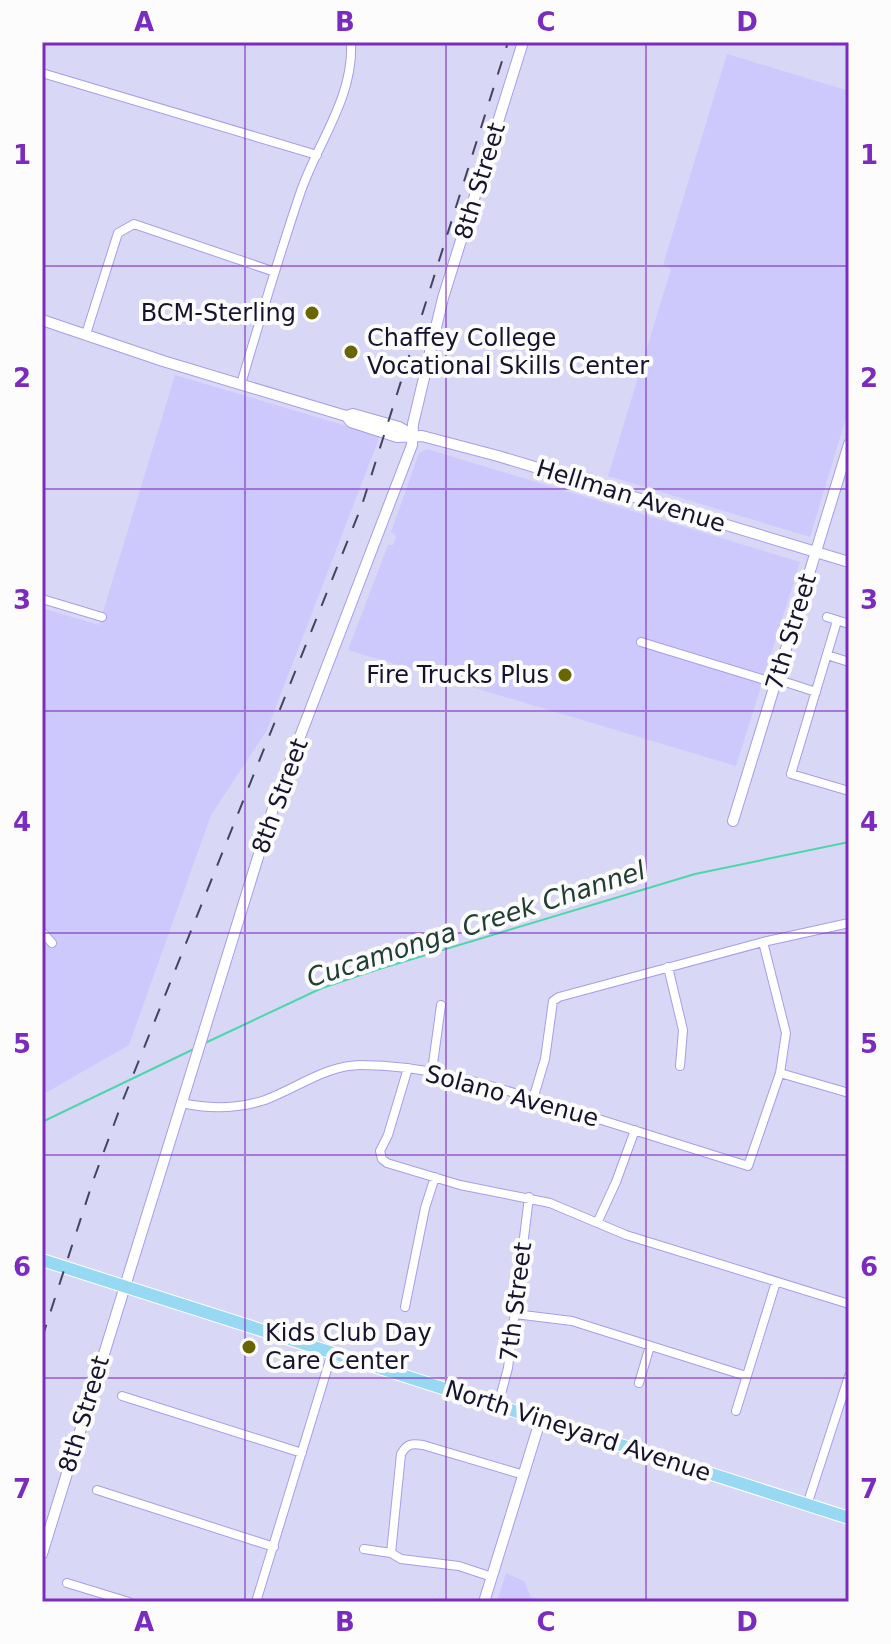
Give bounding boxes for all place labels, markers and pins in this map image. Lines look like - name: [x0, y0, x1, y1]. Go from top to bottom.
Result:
- place label: BCM-Sterling: [141, 299, 296, 327]
- marker: BCM-Sterling: [303, 304, 321, 322]
- place label: Chaffey College Vocational Skills Center: [367, 324, 649, 380]
- marker: Chaffey College Vocational Skills Center: [342, 343, 360, 361]
- place label: Fire Trucks Plus: [366, 661, 549, 689]
- marker: Fire Trucks Plus: [556, 666, 574, 684]
- place label: Kids Club Day Care Center: [265, 1319, 432, 1375]
- marker: Kids Club Day Care Center: [240, 1338, 258, 1356]

